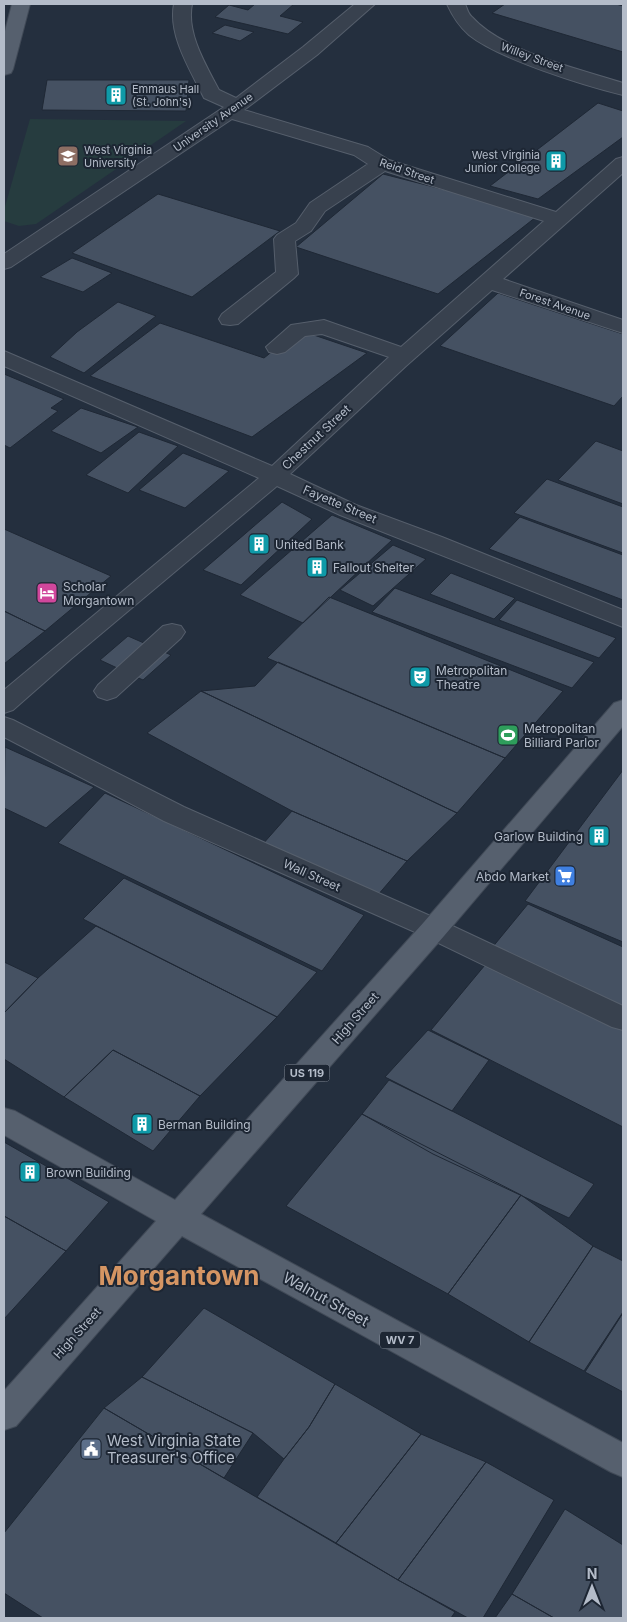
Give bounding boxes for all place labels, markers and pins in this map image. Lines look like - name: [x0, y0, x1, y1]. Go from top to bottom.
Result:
- place label: Emmaus Hall (St. John's): [132, 82, 199, 109]
- building icon: Emmaus Hall (St. John's): [104, 83, 128, 107]
- place label: West Virginia University: [84, 143, 152, 170]
- school or university icon: West Virginia University: [56, 144, 80, 168]
- place label: West Virginia Junior College: [465, 148, 540, 175]
- building icon: West Virginia Junior College: [544, 149, 568, 173]
- building icon: United Bank: [247, 532, 271, 556]
- place label: United Bank: [275, 537, 344, 552]
- building icon: Fallout Shelter: [305, 555, 329, 579]
- place label: Fallout Shelter: [333, 560, 415, 575]
- place label: Scholar Morgantown: [63, 579, 134, 608]
- hotel icon: Scholar Morgantown: [35, 581, 59, 605]
- place label: Metropolitan Theatre: [436, 663, 507, 692]
- theatre icon: Metropolitan Theatre: [408, 665, 432, 689]
- place label: Metropolitan Billiard Parlor: [524, 721, 599, 750]
- sports icon: Metropolitan Billiard Parlor: [496, 723, 520, 747]
- building icon: Garlow Building: [587, 824, 611, 848]
- place label: Garlow Building: [494, 829, 583, 844]
- supermarket icon: Abdo Market: [553, 864, 577, 888]
- place label: Abdo Market: [476, 869, 549, 884]
- building icon: Berman Building: [130, 1112, 154, 1136]
- place label: Berman Building: [158, 1117, 251, 1132]
- building icon: Brown Building: [18, 1160, 42, 1184]
- place label: Brown Building: [46, 1165, 131, 1180]
- place label: West Virginia State Treasurer's Office: [107, 1431, 241, 1467]
- public building icon: West Virginia State Treasurer's Office: [79, 1437, 103, 1461]

